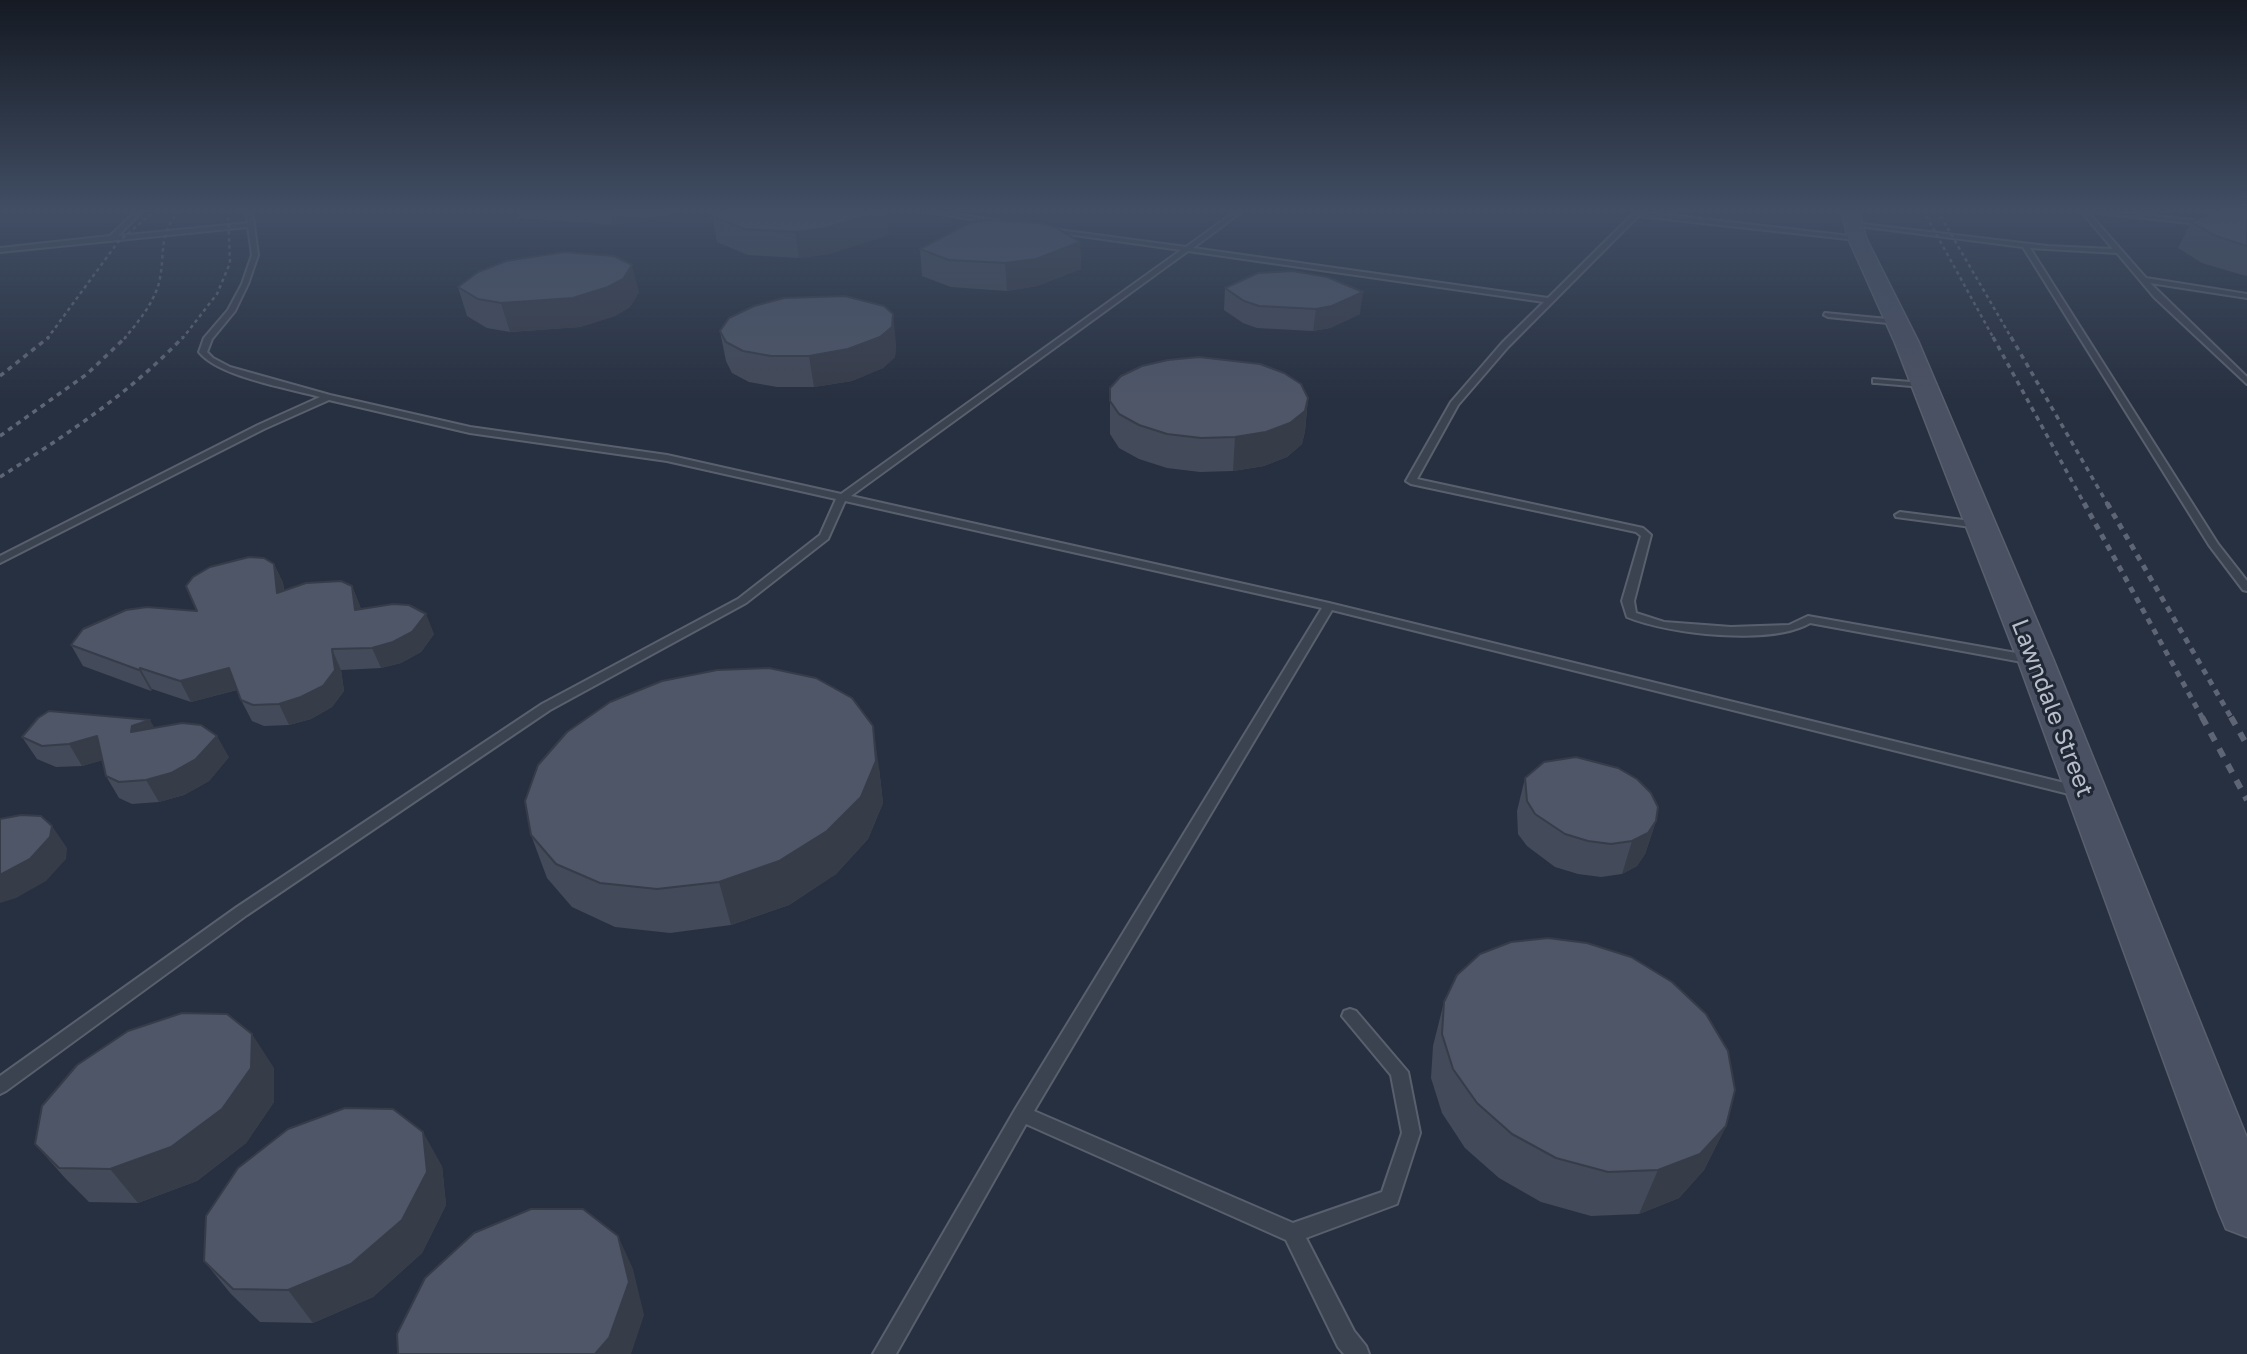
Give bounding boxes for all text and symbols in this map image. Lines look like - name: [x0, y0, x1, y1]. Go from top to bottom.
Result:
- street label: Lawndale Street: [2005, 615, 2099, 801]

